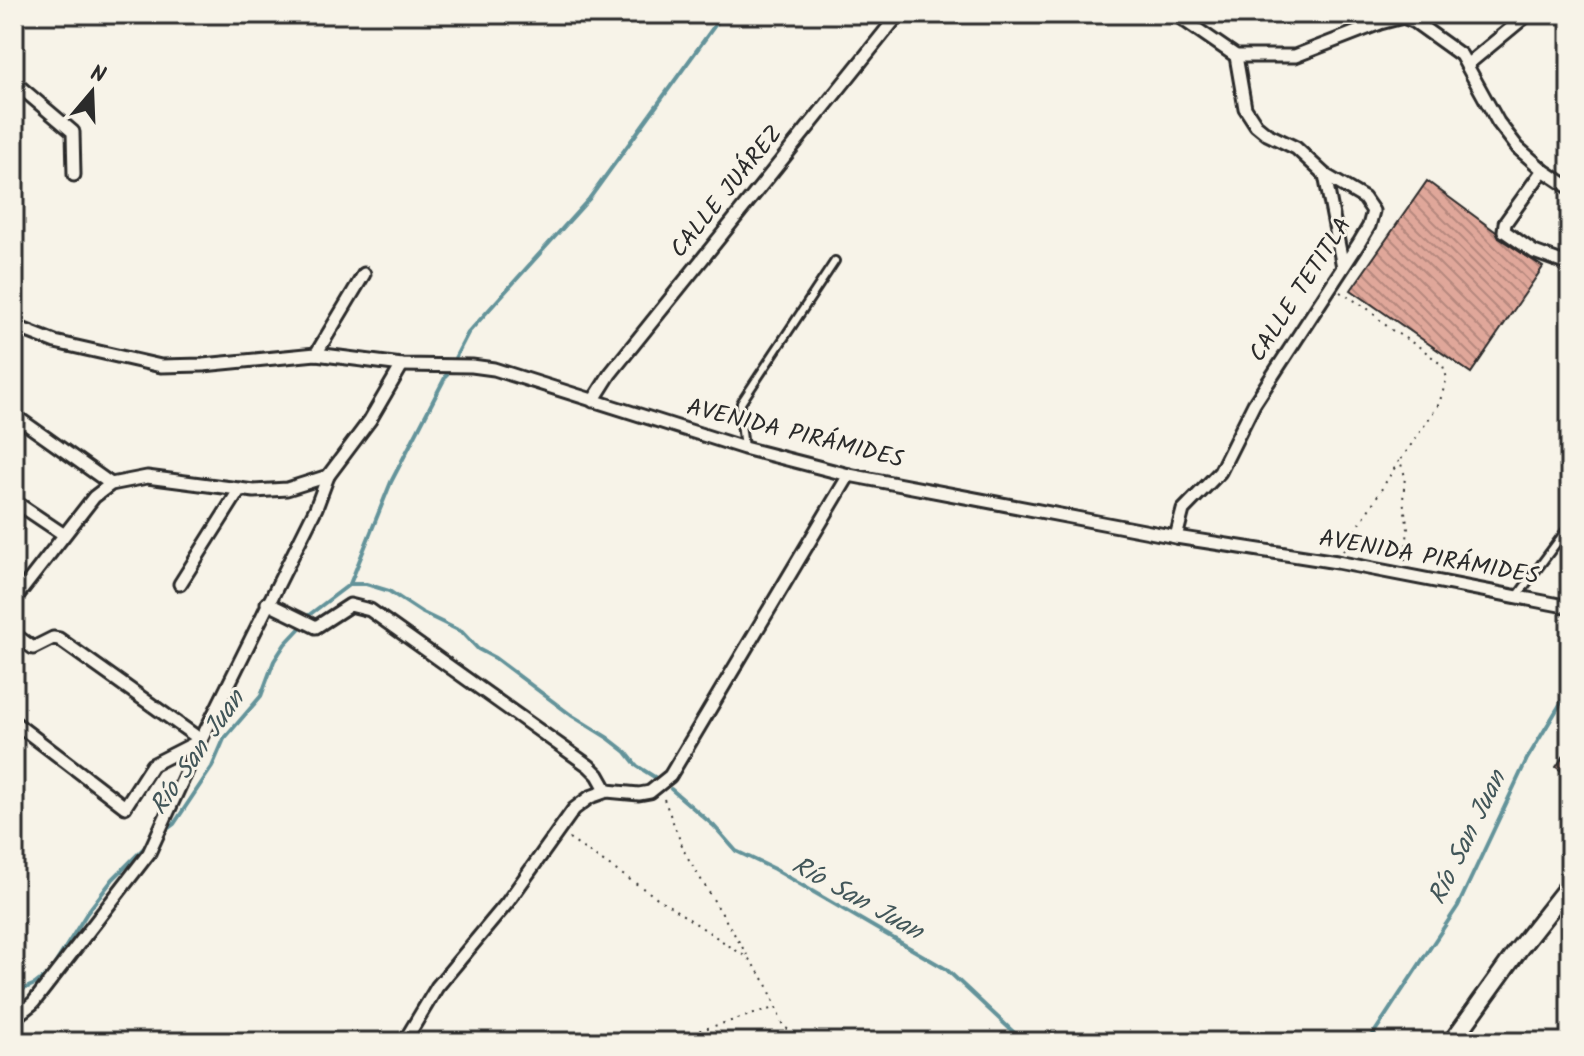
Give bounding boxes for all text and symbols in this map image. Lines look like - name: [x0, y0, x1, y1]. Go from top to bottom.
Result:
- north arrow: [52, 52, 132, 132]
- text: N: [85, 57, 110, 94]
- street label: CALLE JUÁREZ: [661, 117, 793, 267]
- street label: CALLE TETITLA: [1239, 210, 1363, 370]
- street label: AVENIDA PIRÁMIDES: [682, 388, 908, 480]
- street label: AVENIDA PIRÁMIDES: [1316, 519, 1542, 597]
- water label: Río San Juan: [139, 680, 258, 824]
- water label: Río San Juan: [1417, 762, 1520, 912]
- water label: Río San Juan: [784, 846, 932, 953]

